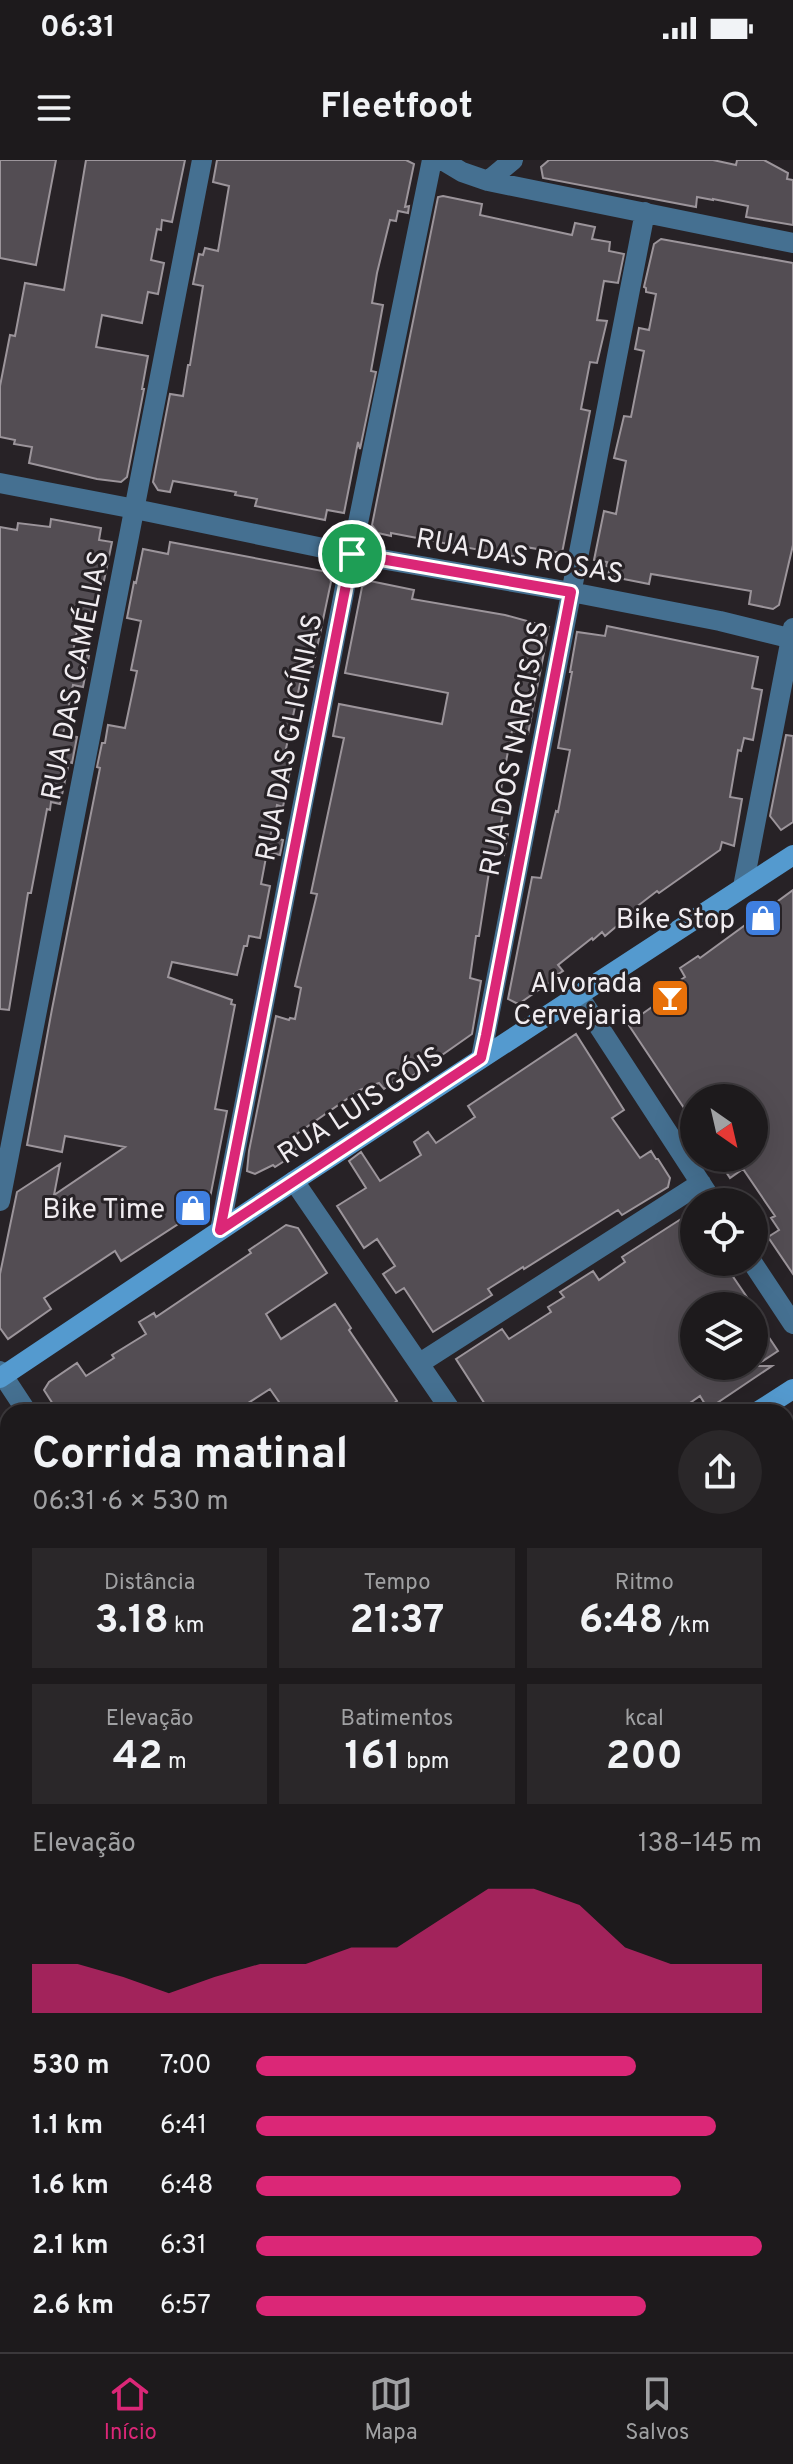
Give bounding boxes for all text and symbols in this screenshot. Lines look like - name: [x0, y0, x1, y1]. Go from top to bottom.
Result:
- text: 06:31: [40, 10, 115, 47]
- text: Fleetfoot: [320, 85, 473, 131]
- icon: menu: [32, 86, 76, 130]
- icon: search: [717, 86, 761, 130]
- pin: [318, 520, 386, 588]
- street label: RUA DAS ROSAS: [413, 522, 626, 594]
- icon: arrive: [330, 532, 374, 576]
- street label: RUA DAS CAMÉLIAS: [33, 547, 119, 804]
- street label: RUA DAS GLICÍNIAS: [247, 610, 333, 864]
- street label: RUA DOS NARCISOS: [473, 618, 558, 879]
- shop icon: Bike Stop: [742, 897, 784, 939]
- place label: Bike Stop: [616, 903, 735, 939]
- place label: Alvorada Cervejaria: [513, 967, 642, 1035]
- bar icon: Alvorada Cervejaria: [649, 977, 691, 1019]
- street label: RUA LUIS GÓIS: [271, 1038, 452, 1174]
- north arrow: [680, 1084, 768, 1172]
- map controls: [680, 1084, 768, 1380]
- shop icon: Bike Time: [172, 1187, 214, 1229]
- button: locate: [680, 1188, 768, 1276]
- place label: Bike Time: [42, 1193, 165, 1229]
- button: layers: [680, 1292, 768, 1380]
- text: Corrida matinal: [32, 1428, 348, 1484]
- button: share: [678, 1430, 762, 1514]
- text: 06:31 · 6 × 530 m: [32, 1486, 228, 1519]
- text: Distância: [104, 1570, 195, 1597]
- text: Tempo: [364, 1570, 430, 1597]
- text: Ritmo: [615, 1570, 674, 1597]
- text: 3.18: [95, 1597, 169, 1647]
- text: 21:37: [350, 1597, 444, 1647]
- text: 6:48: [579, 1597, 664, 1647]
- text: km: [169, 1613, 204, 1640]
- text: /km: [664, 1613, 710, 1640]
- text: Elevação: [106, 1706, 194, 1733]
- text: Batimentos: [341, 1706, 453, 1733]
- text: kcal: [625, 1706, 664, 1733]
- text: 42: [113, 1733, 163, 1783]
- text: 161: [345, 1733, 401, 1783]
- text: 200: [606, 1733, 683, 1783]
- text: m: [163, 1749, 187, 1776]
- text: bpm: [401, 1749, 449, 1776]
- text: Elevação: [32, 1828, 136, 1861]
- text: 138–145 m: [638, 1828, 762, 1861]
- text: 530 m: [32, 2050, 109, 2083]
- text: 7:00: [160, 2050, 212, 2083]
- text: 1.1 km: [32, 2110, 103, 2143]
- text: 6:41: [160, 2110, 207, 2143]
- text: 1.6 km: [32, 2170, 109, 2203]
- text: 6:48: [160, 2170, 213, 2203]
- text: 2.1 km: [32, 2230, 108, 2263]
- text: 6:31: [160, 2230, 207, 2263]
- text: 2.6 km: [32, 2290, 114, 2323]
- text: 6:57: [160, 2290, 211, 2323]
- tab: Início: [104, 2372, 157, 2447]
- tab: Mapa: [364, 2372, 418, 2447]
- tab: Salvos: [625, 2372, 689, 2447]

